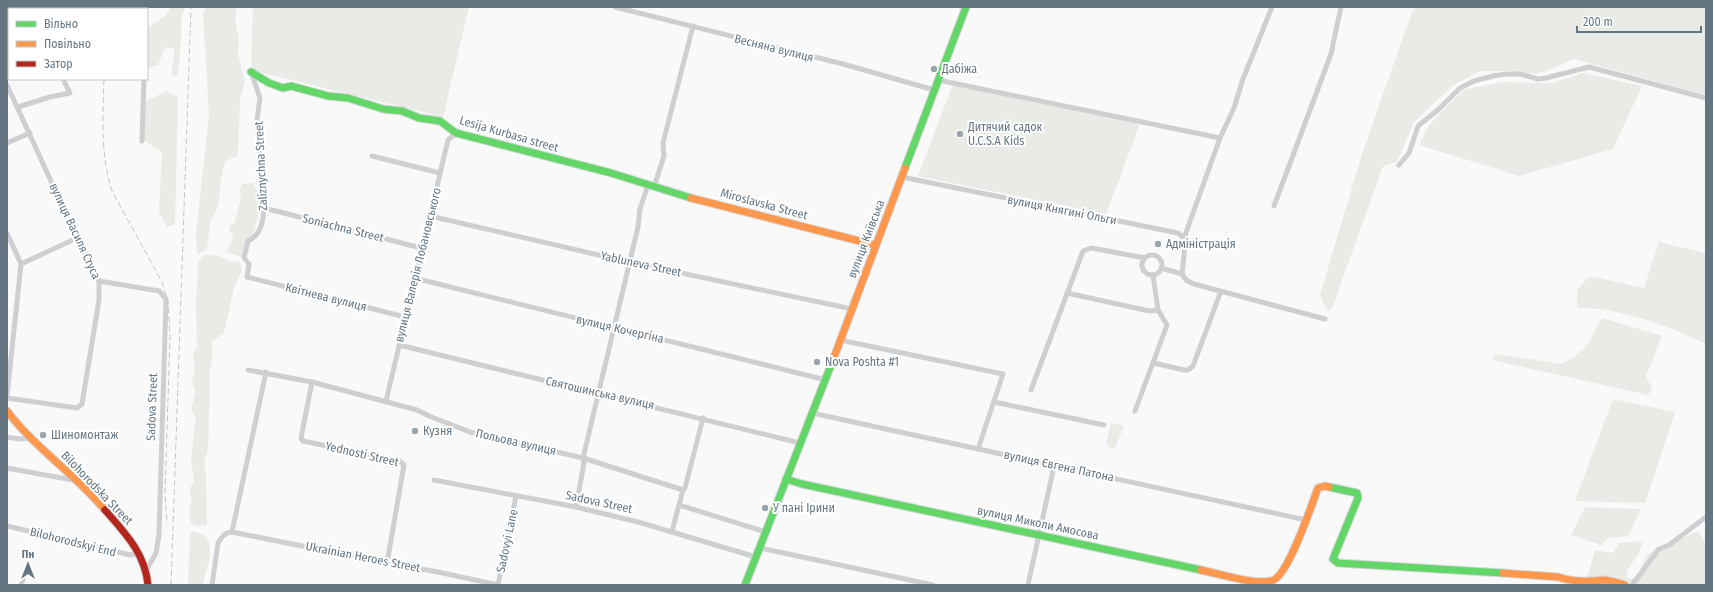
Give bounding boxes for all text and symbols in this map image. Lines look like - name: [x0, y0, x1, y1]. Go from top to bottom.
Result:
- legend: [8, 8, 148, 80]
- scale bar: [1577, 8, 1701, 34]
- text: 200 m: [1583, 15, 1613, 29]
- text: Вільно: [44, 17, 78, 31]
- street label: Весняна вулиця: [733, 31, 815, 65]
- text: Повільно: [44, 37, 91, 51]
- text: Затор: [44, 57, 73, 71]
- place label: Дабіжа: [941, 62, 977, 76]
- marker: Дабіжа: [929, 64, 939, 74]
- street label: Lesija Kurbasa street: [458, 113, 560, 155]
- place label: Дитячий садок U.C.S.A Kids: [967, 120, 1043, 148]
- street label: Zaliznychna Street: [252, 121, 270, 211]
- marker: Дитячий садок U.C.S.A Kids: [955, 129, 965, 139]
- street label: вулиця Василя Стуса: [47, 181, 103, 281]
- street label: вулиця Валерія Лобановського: [392, 186, 444, 344]
- street label: Miroslavska Street: [719, 186, 809, 222]
- street label: вулиця Княгині Ольги: [1006, 193, 1118, 227]
- street label: вулиця Київська: [845, 198, 887, 280]
- street label: Soniachna Street: [301, 211, 385, 245]
- place label: Адміністрація: [1166, 237, 1236, 251]
- marker: Адміністрація: [1153, 239, 1163, 249]
- street label: Yabluneva Street: [599, 249, 683, 279]
- street label: Квітнева вулиця: [284, 280, 368, 314]
- street label: вулиця Кочергіна: [575, 312, 665, 346]
- place label: Nova Poshta #1: [825, 355, 899, 369]
- marker: Nova Poshta #1: [812, 357, 822, 367]
- street label: Sadova Street: [144, 373, 160, 441]
- street label: Святошинська вулиця: [544, 374, 656, 412]
- place label: Кузня: [423, 424, 452, 438]
- marker: Кузня: [410, 426, 420, 436]
- street label: Польова вулиця: [474, 426, 558, 458]
- place label: Шиномонтаж: [51, 428, 118, 442]
- marker: Шиномонтаж: [38, 430, 48, 440]
- street label: Yednosti Street: [324, 439, 400, 469]
- street label: вулиця Євгена Патона: [1003, 447, 1115, 485]
- street label: Bilohorodska Street: [58, 448, 136, 528]
- street label: Sadova Street: [564, 488, 634, 516]
- place label: У пані Ірини: [772, 501, 835, 515]
- marker: У пані Ірини: [760, 503, 770, 513]
- street label: вулиця Миколи Амосова: [976, 503, 1100, 543]
- street label: Sadovyi Lane: [493, 508, 521, 574]
- street label: Bilohorodskyi End: [28, 525, 118, 559]
- street label: Ukrainian Heroes Street: [304, 539, 422, 575]
- north arrow: [8, 544, 48, 584]
- text: Пн: [22, 548, 34, 561]

